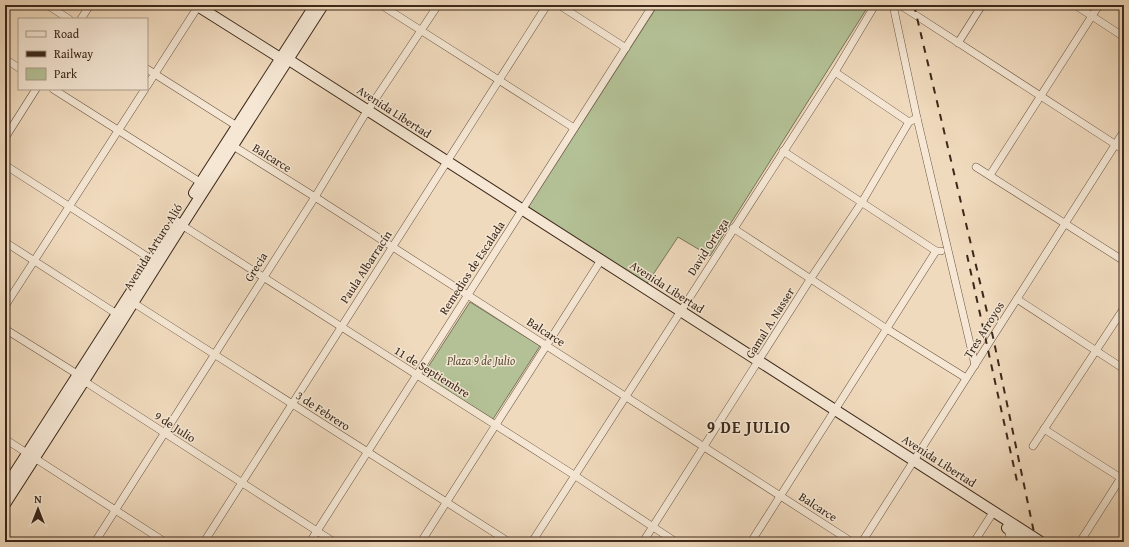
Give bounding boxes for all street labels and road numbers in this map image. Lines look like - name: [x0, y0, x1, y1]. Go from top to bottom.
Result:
- street label: Avenida Libertad: [354, 81, 435, 142]
- street label: Balcarce: [250, 139, 295, 176]
- street label: Avenida Arturo Alió: [119, 200, 186, 293]
- street label: David Ortega: [683, 215, 733, 279]
- street label: Remedios de Escalada: [435, 217, 509, 318]
- street label: Paula Albarracín: [336, 227, 396, 306]
- street label: Grecia: [240, 248, 271, 285]
- street label: Avenida Libertad: [627, 256, 708, 317]
- street label: Gamal A. Nasser: [741, 284, 798, 361]
- street label: Tres Arroyos: [959, 298, 1008, 361]
- street label: Balcarce: [524, 313, 569, 350]
- street label: 11 de Septiembre: [391, 341, 474, 402]
- street label: 3 de Febrero: [293, 387, 354, 434]
- street label: 9 de Julio: [151, 407, 199, 446]
- street label: Avenida Libertad: [899, 430, 980, 491]
- street label: Balcarce: [796, 488, 841, 525]

